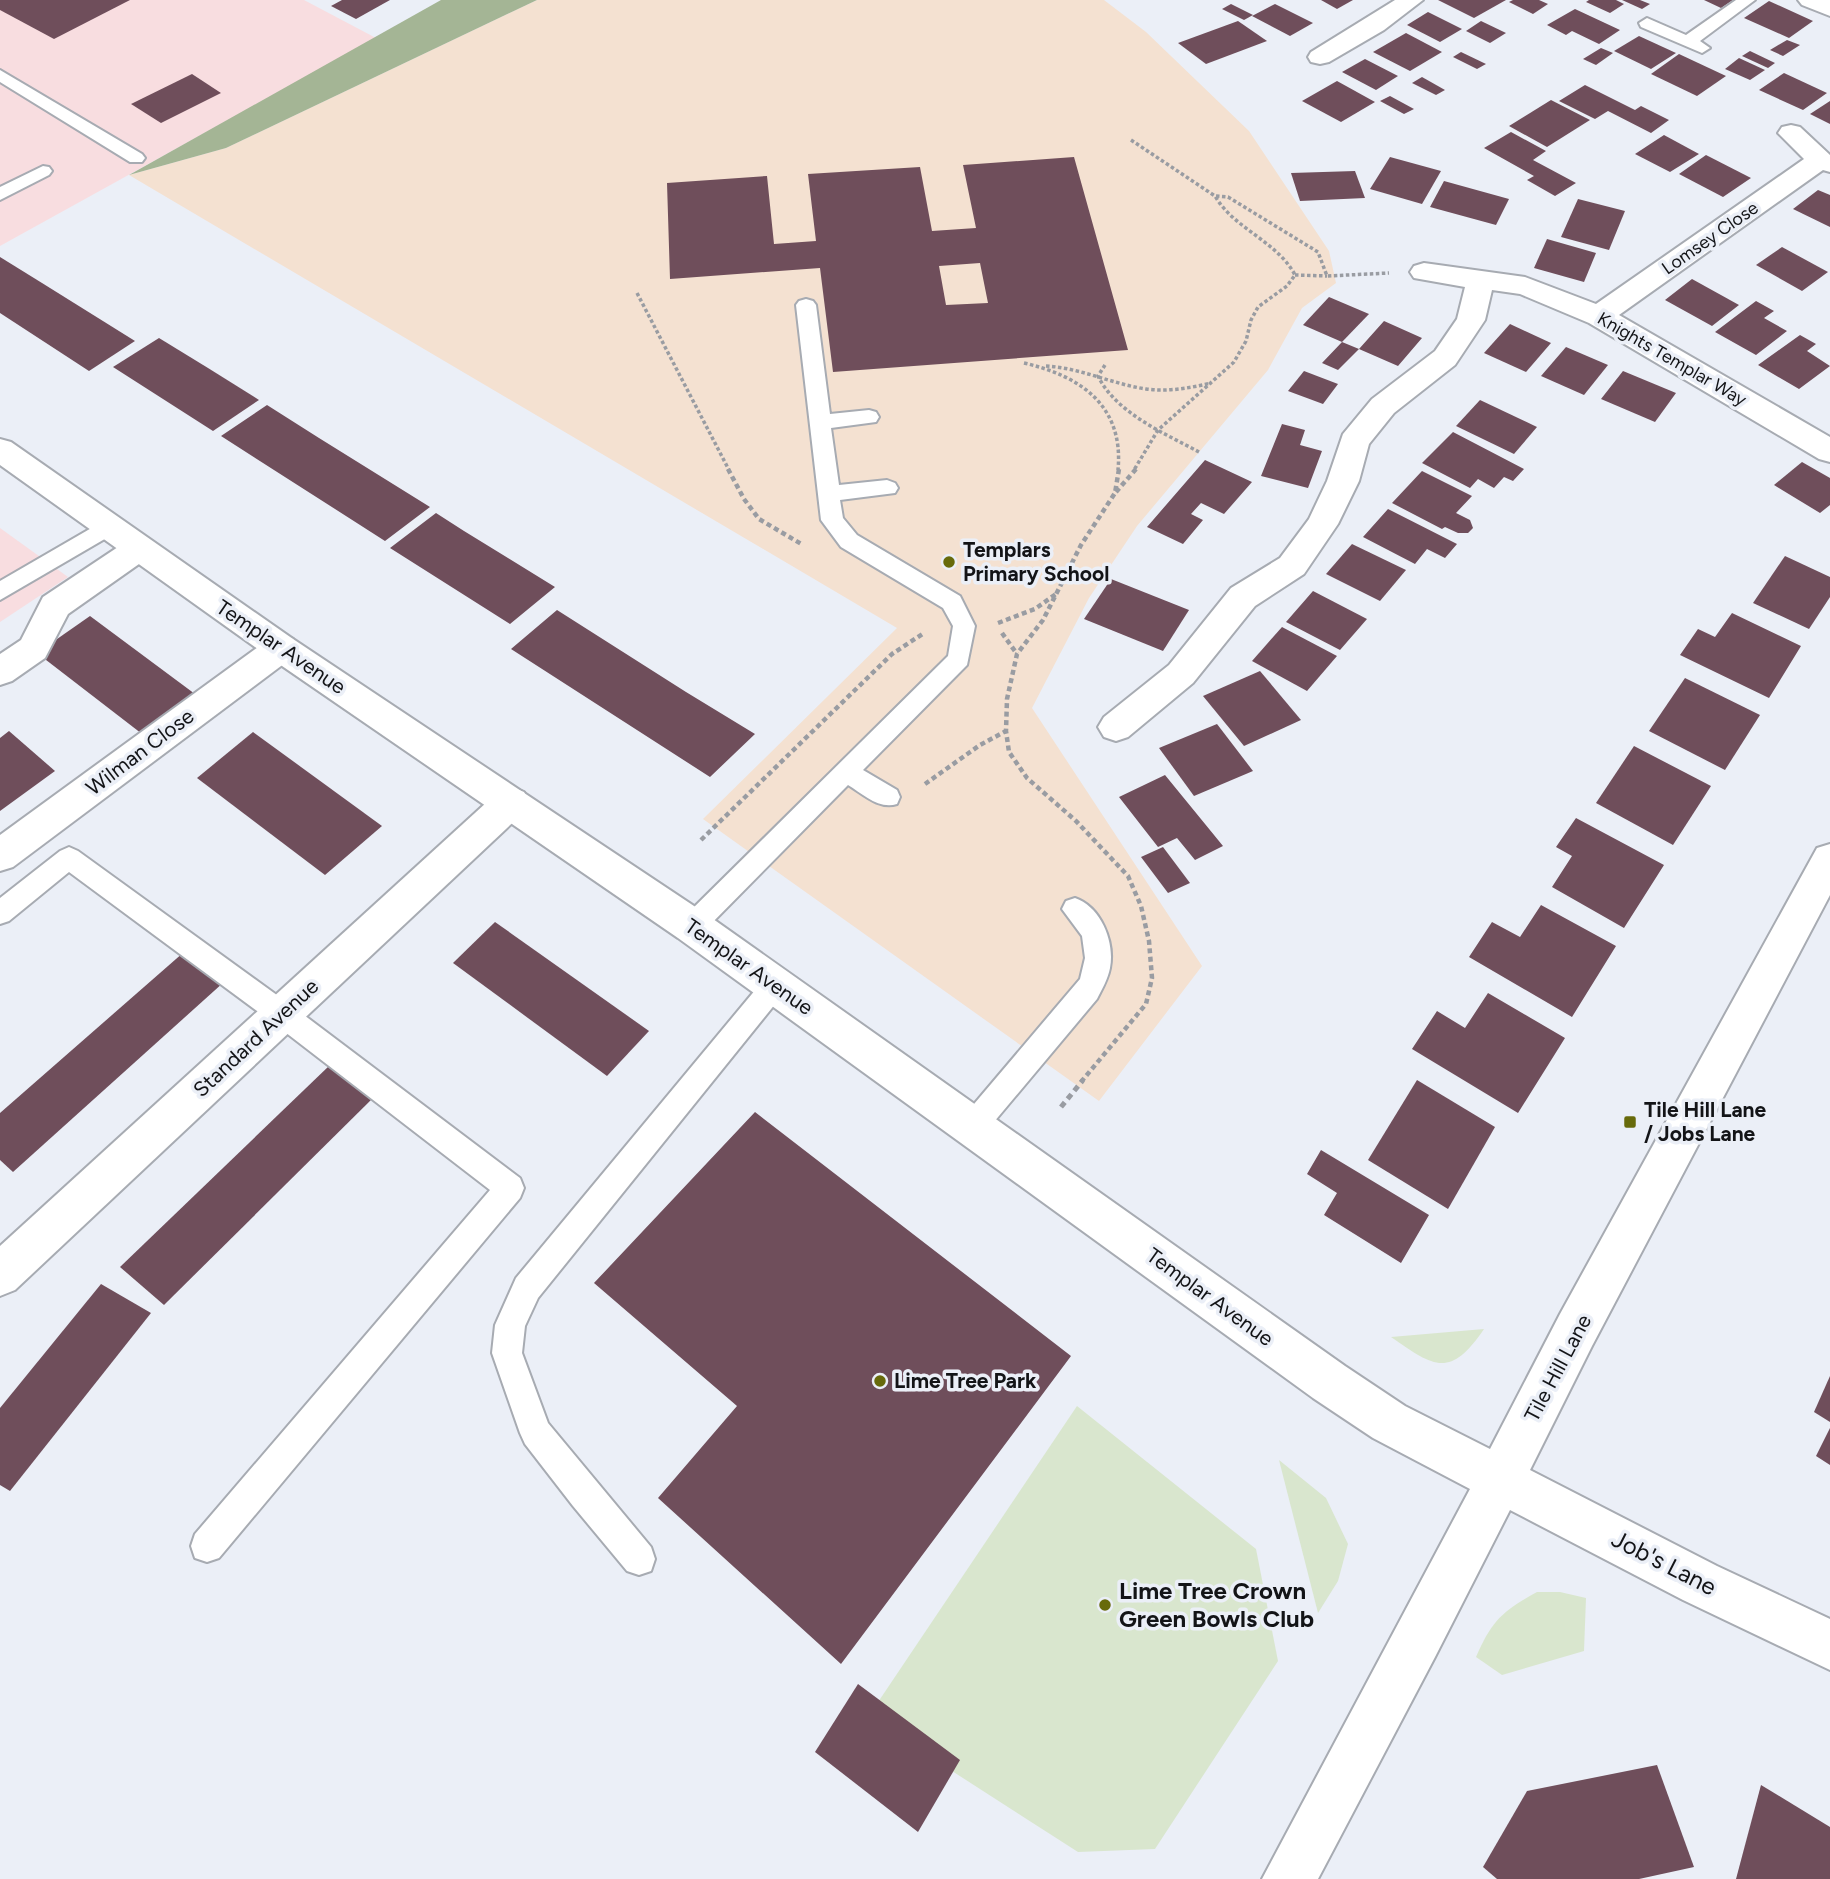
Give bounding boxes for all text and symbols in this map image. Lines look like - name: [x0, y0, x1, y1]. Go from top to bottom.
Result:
- street label: Lomsey Close: [1658, 197, 1763, 279]
- street label: Knights Templar Way: [1593, 307, 1751, 411]
- place label: Templars Primary School: [963, 537, 1109, 586]
- marker: Templars Primary School: [941, 554, 957, 570]
- street label: Templar Avenue: [212, 594, 351, 699]
- street label: Wilman Close: [81, 703, 198, 800]
- street label: Templar Avenue: [680, 913, 818, 1020]
- street label: Standard Avenue: [188, 973, 323, 1102]
- place label: Tile Hill Lane / Jobs Lane: [1644, 1097, 1767, 1146]
- marker: Tile Hill Lane / Jobs Lane: [1622, 1114, 1638, 1130]
- street label: Templar Avenue: [1142, 1242, 1279, 1351]
- street label: Tile Hill Lane: [1519, 1310, 1596, 1426]
- place label: Lime Tree Park: [894, 1368, 1037, 1393]
- marker: Lime Tree Park: [872, 1373, 888, 1389]
- street label: Job's Lane: [1607, 1524, 1721, 1601]
- place label: Lime Tree Crown Green Bowls Club: [1119, 1576, 1314, 1633]
- marker: Lime Tree Crown Green Bowls Club: [1097, 1597, 1113, 1613]

